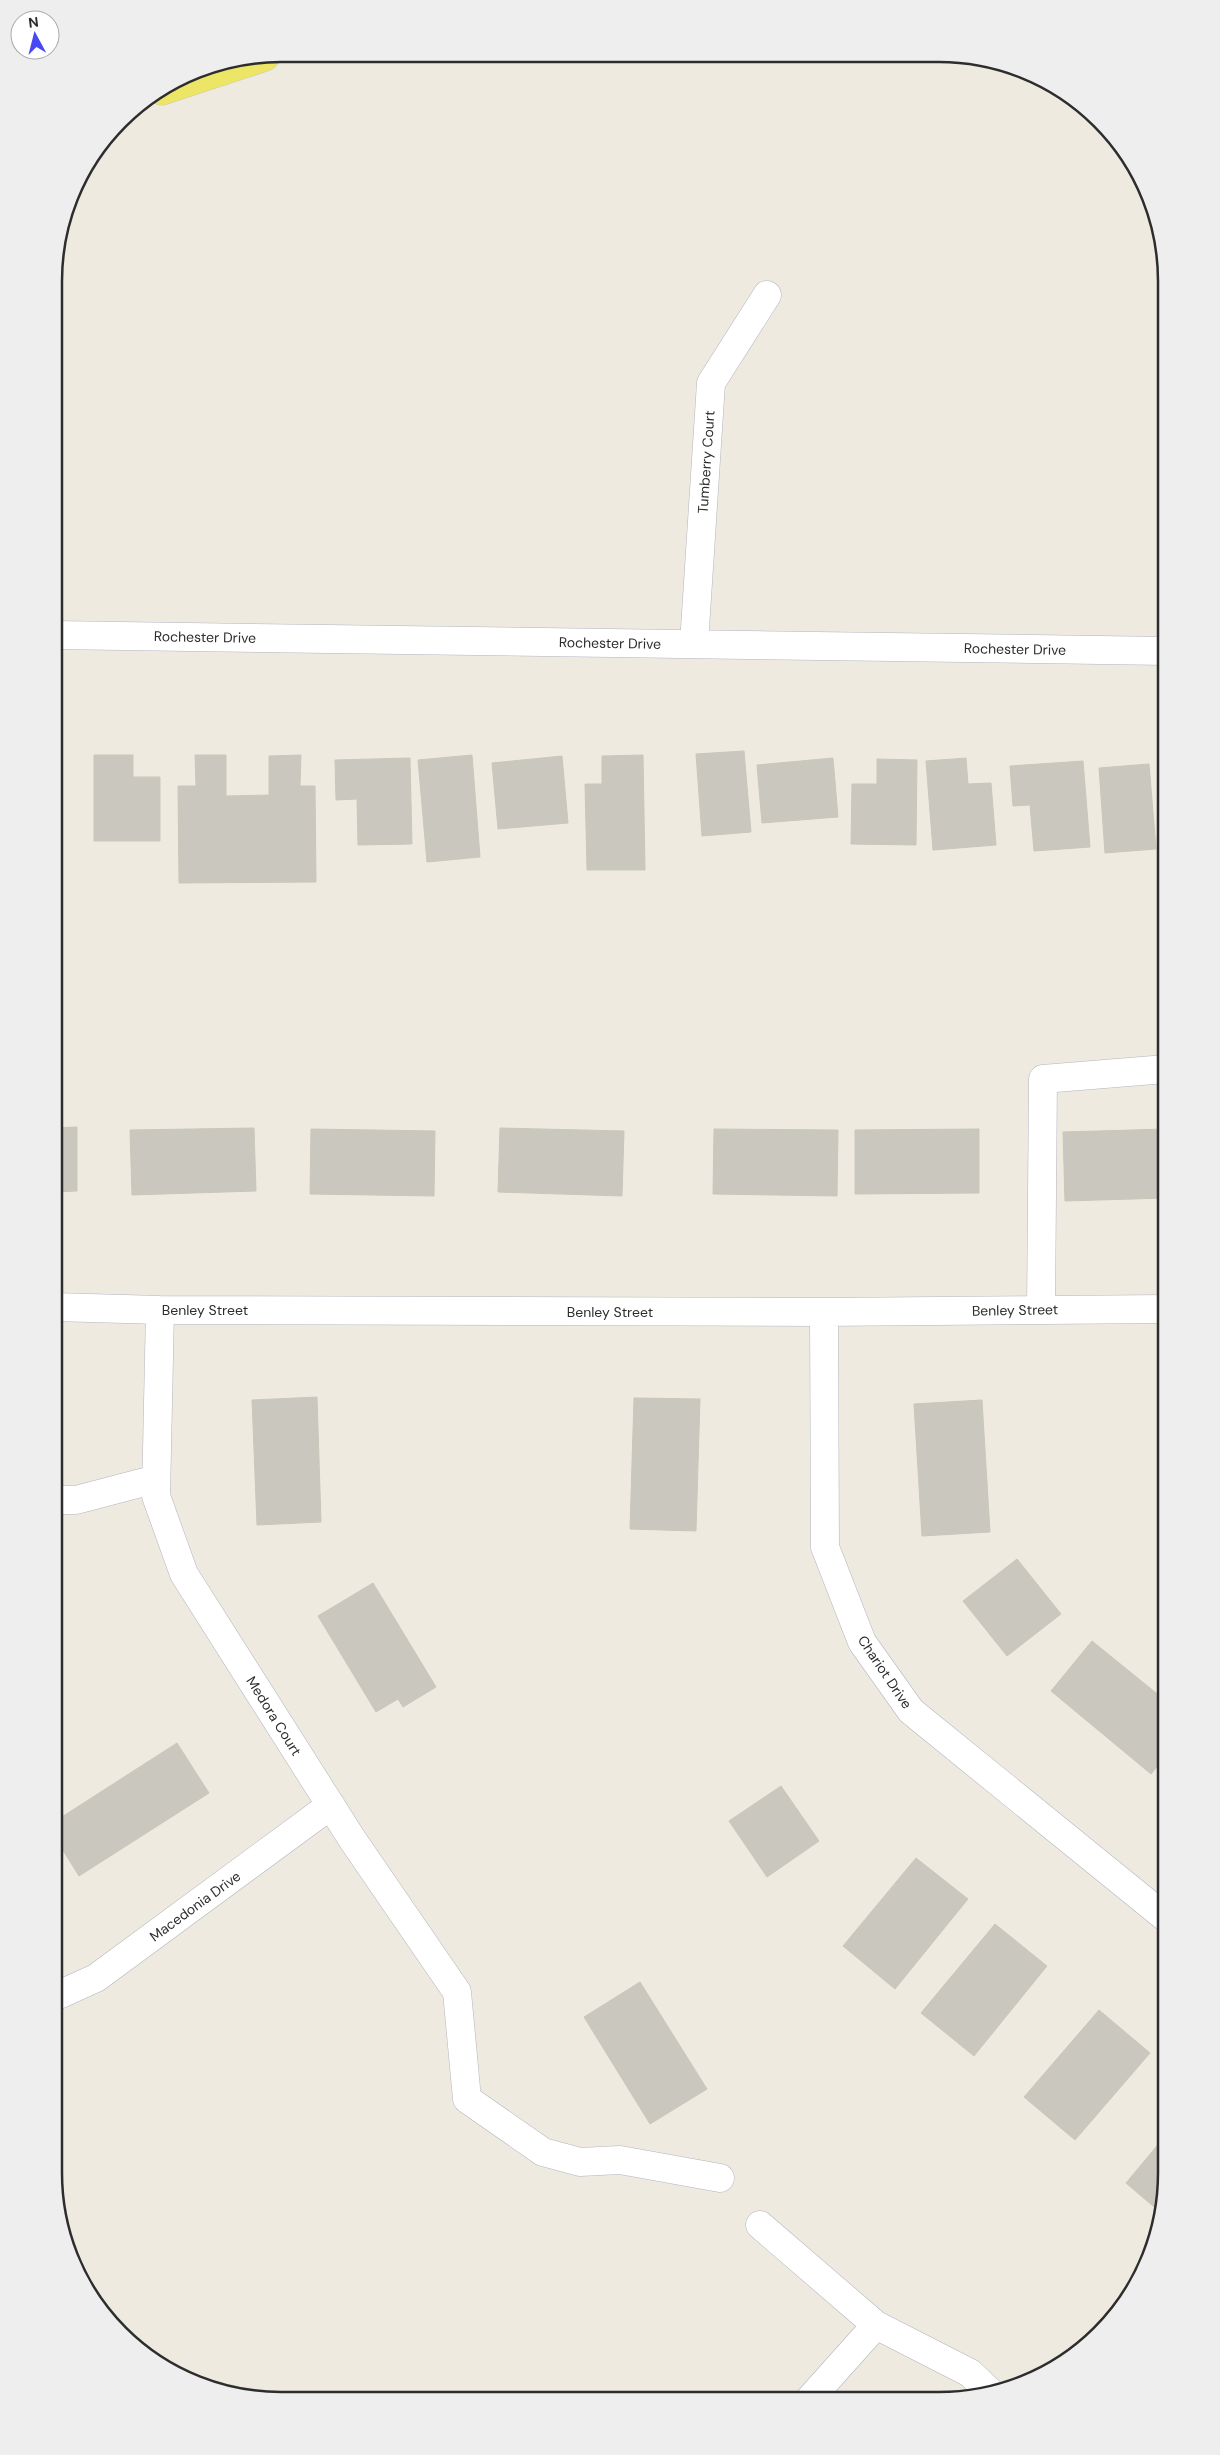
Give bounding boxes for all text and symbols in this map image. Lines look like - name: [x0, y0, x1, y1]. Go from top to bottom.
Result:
- north arrow: [10, 10, 60, 60]
- text: N: [27, 13, 40, 32]
- street label: Tumberry Court: [693, 410, 719, 514]
- street label: Rochester Drive: [154, 627, 256, 647]
- street label: Rochester Drive: [559, 633, 661, 653]
- street label: Rochester Drive: [964, 639, 1066, 659]
- street label: Benley Street: [972, 1300, 1058, 1320]
- street label: Benley Street: [162, 1301, 248, 1319]
- street label: Benley Street: [567, 1303, 653, 1321]
- street label: Chariot Drive: [854, 1632, 916, 1712]
- street label: Medora Court: [242, 1673, 306, 1759]
- street label: Macedonia Drive: [146, 1867, 244, 1945]

